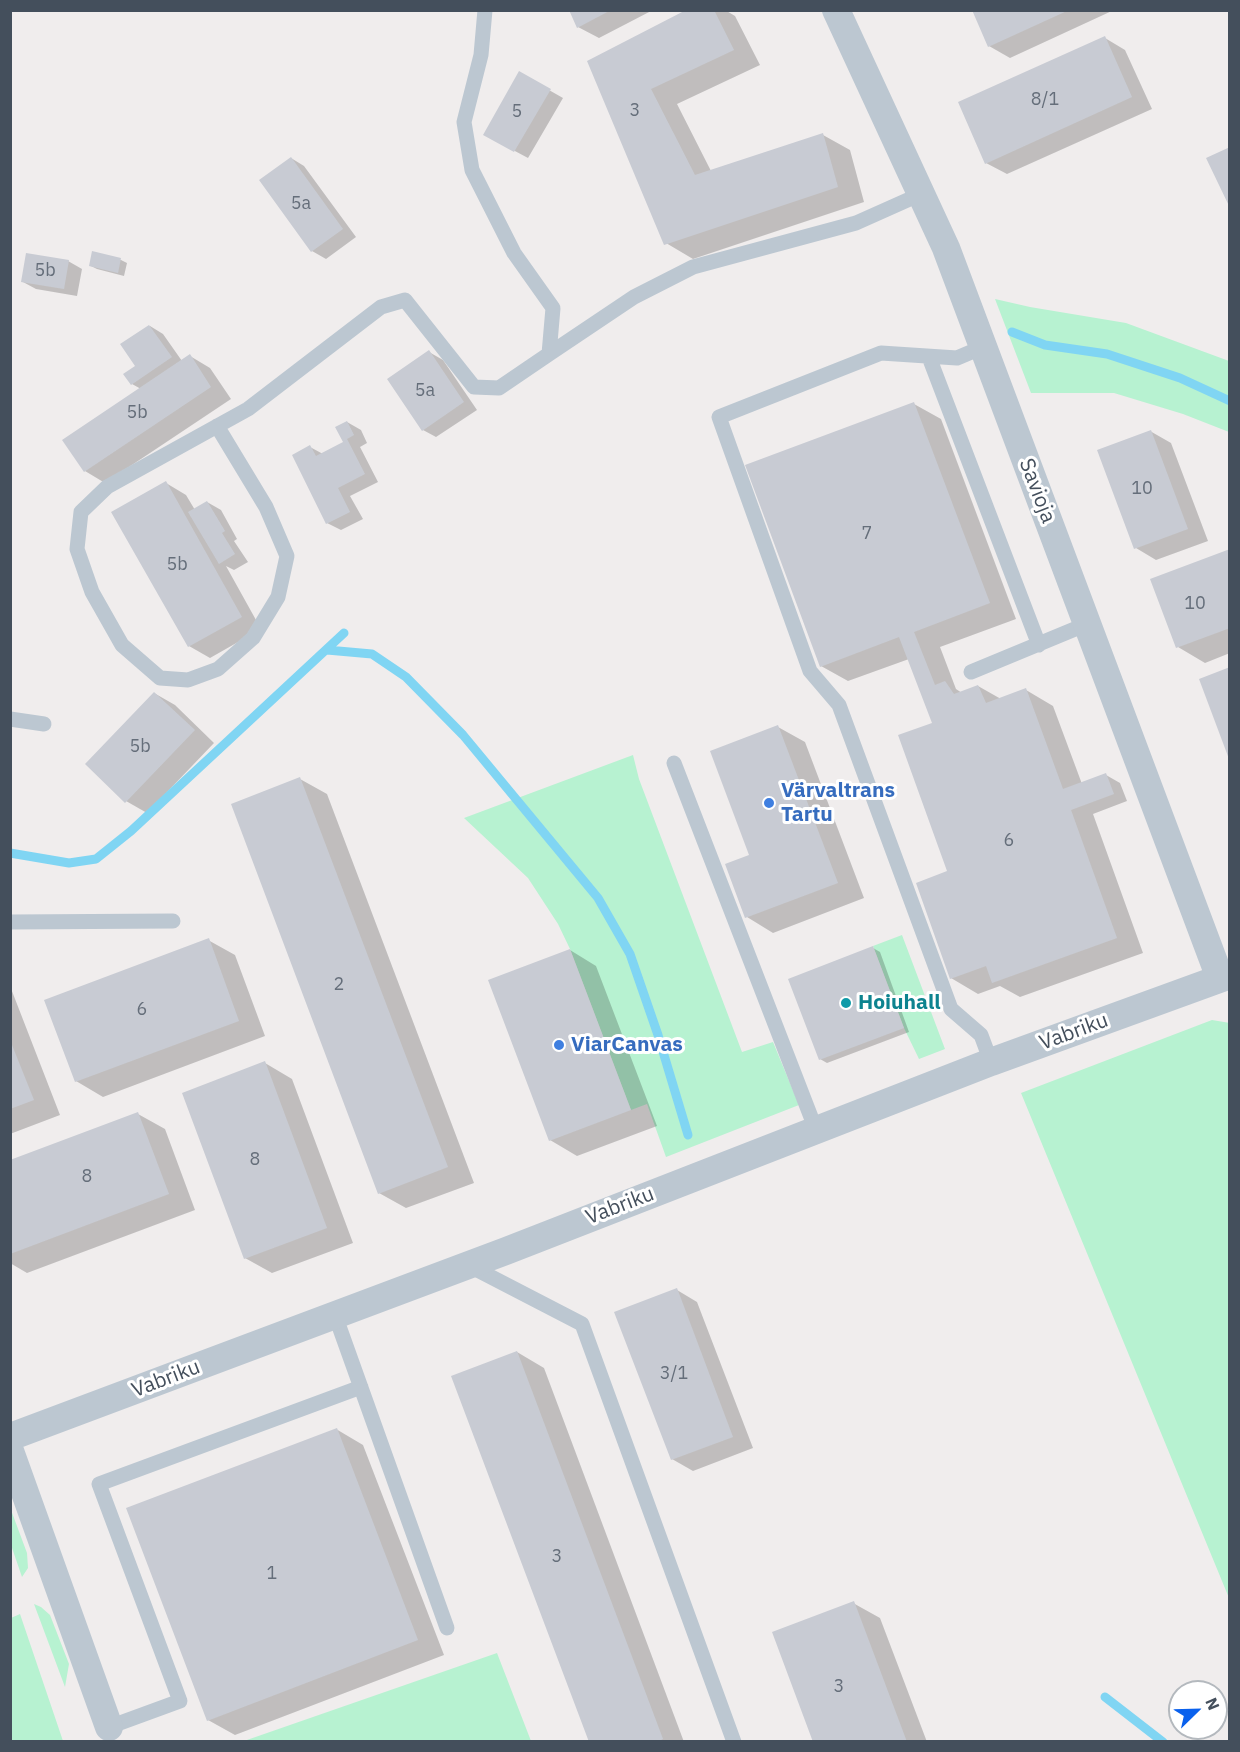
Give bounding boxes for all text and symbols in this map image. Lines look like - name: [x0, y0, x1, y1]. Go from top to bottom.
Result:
- house number: 8/1: [1031, 89, 1059, 111]
- house number: 3: [630, 100, 640, 122]
- house number: 5: [512, 101, 522, 123]
- house number: 5a: [291, 193, 311, 215]
- house number: 5b: [34, 260, 56, 282]
- house number: 5a: [415, 380, 435, 402]
- house number: 5b: [126, 402, 148, 424]
- street label: Savioja: [1013, 455, 1061, 527]
- house number: 10: [1131, 478, 1153, 500]
- house number: 7: [862, 523, 872, 545]
- house number: 5b: [166, 554, 188, 576]
- house number: 10: [1184, 593, 1206, 615]
- house number: 5b: [129, 736, 151, 758]
- place label: Värvaltrans Tartu: [781, 778, 895, 828]
- marker: Värvaltrans Tartu: [762, 796, 776, 810]
- house number: 6: [1004, 830, 1014, 852]
- house number: 2: [334, 974, 344, 996]
- place label: Hoiuhall: [858, 990, 941, 1016]
- marker: Hoiuhall: [839, 996, 853, 1010]
- house number: 6: [137, 999, 147, 1021]
- street label: Vabriku: [1036, 1008, 1112, 1056]
- place label: ViarCanvas: [571, 1032, 683, 1058]
- marker: ViarCanvas: [552, 1038, 566, 1052]
- house number: 8: [250, 1149, 260, 1171]
- house number: 8: [82, 1166, 92, 1188]
- street label: Vabriku: [582, 1181, 658, 1231]
- street label: Vabriku: [128, 1354, 204, 1404]
- house number: 3/1: [660, 1363, 688, 1385]
- house number: 3: [552, 1546, 562, 1568]
- house number: 1: [267, 1563, 277, 1585]
- house number: 3: [834, 1676, 844, 1698]
- north arrow: [1168, 1680, 1228, 1740]
- text: N: [1201, 1695, 1224, 1713]

